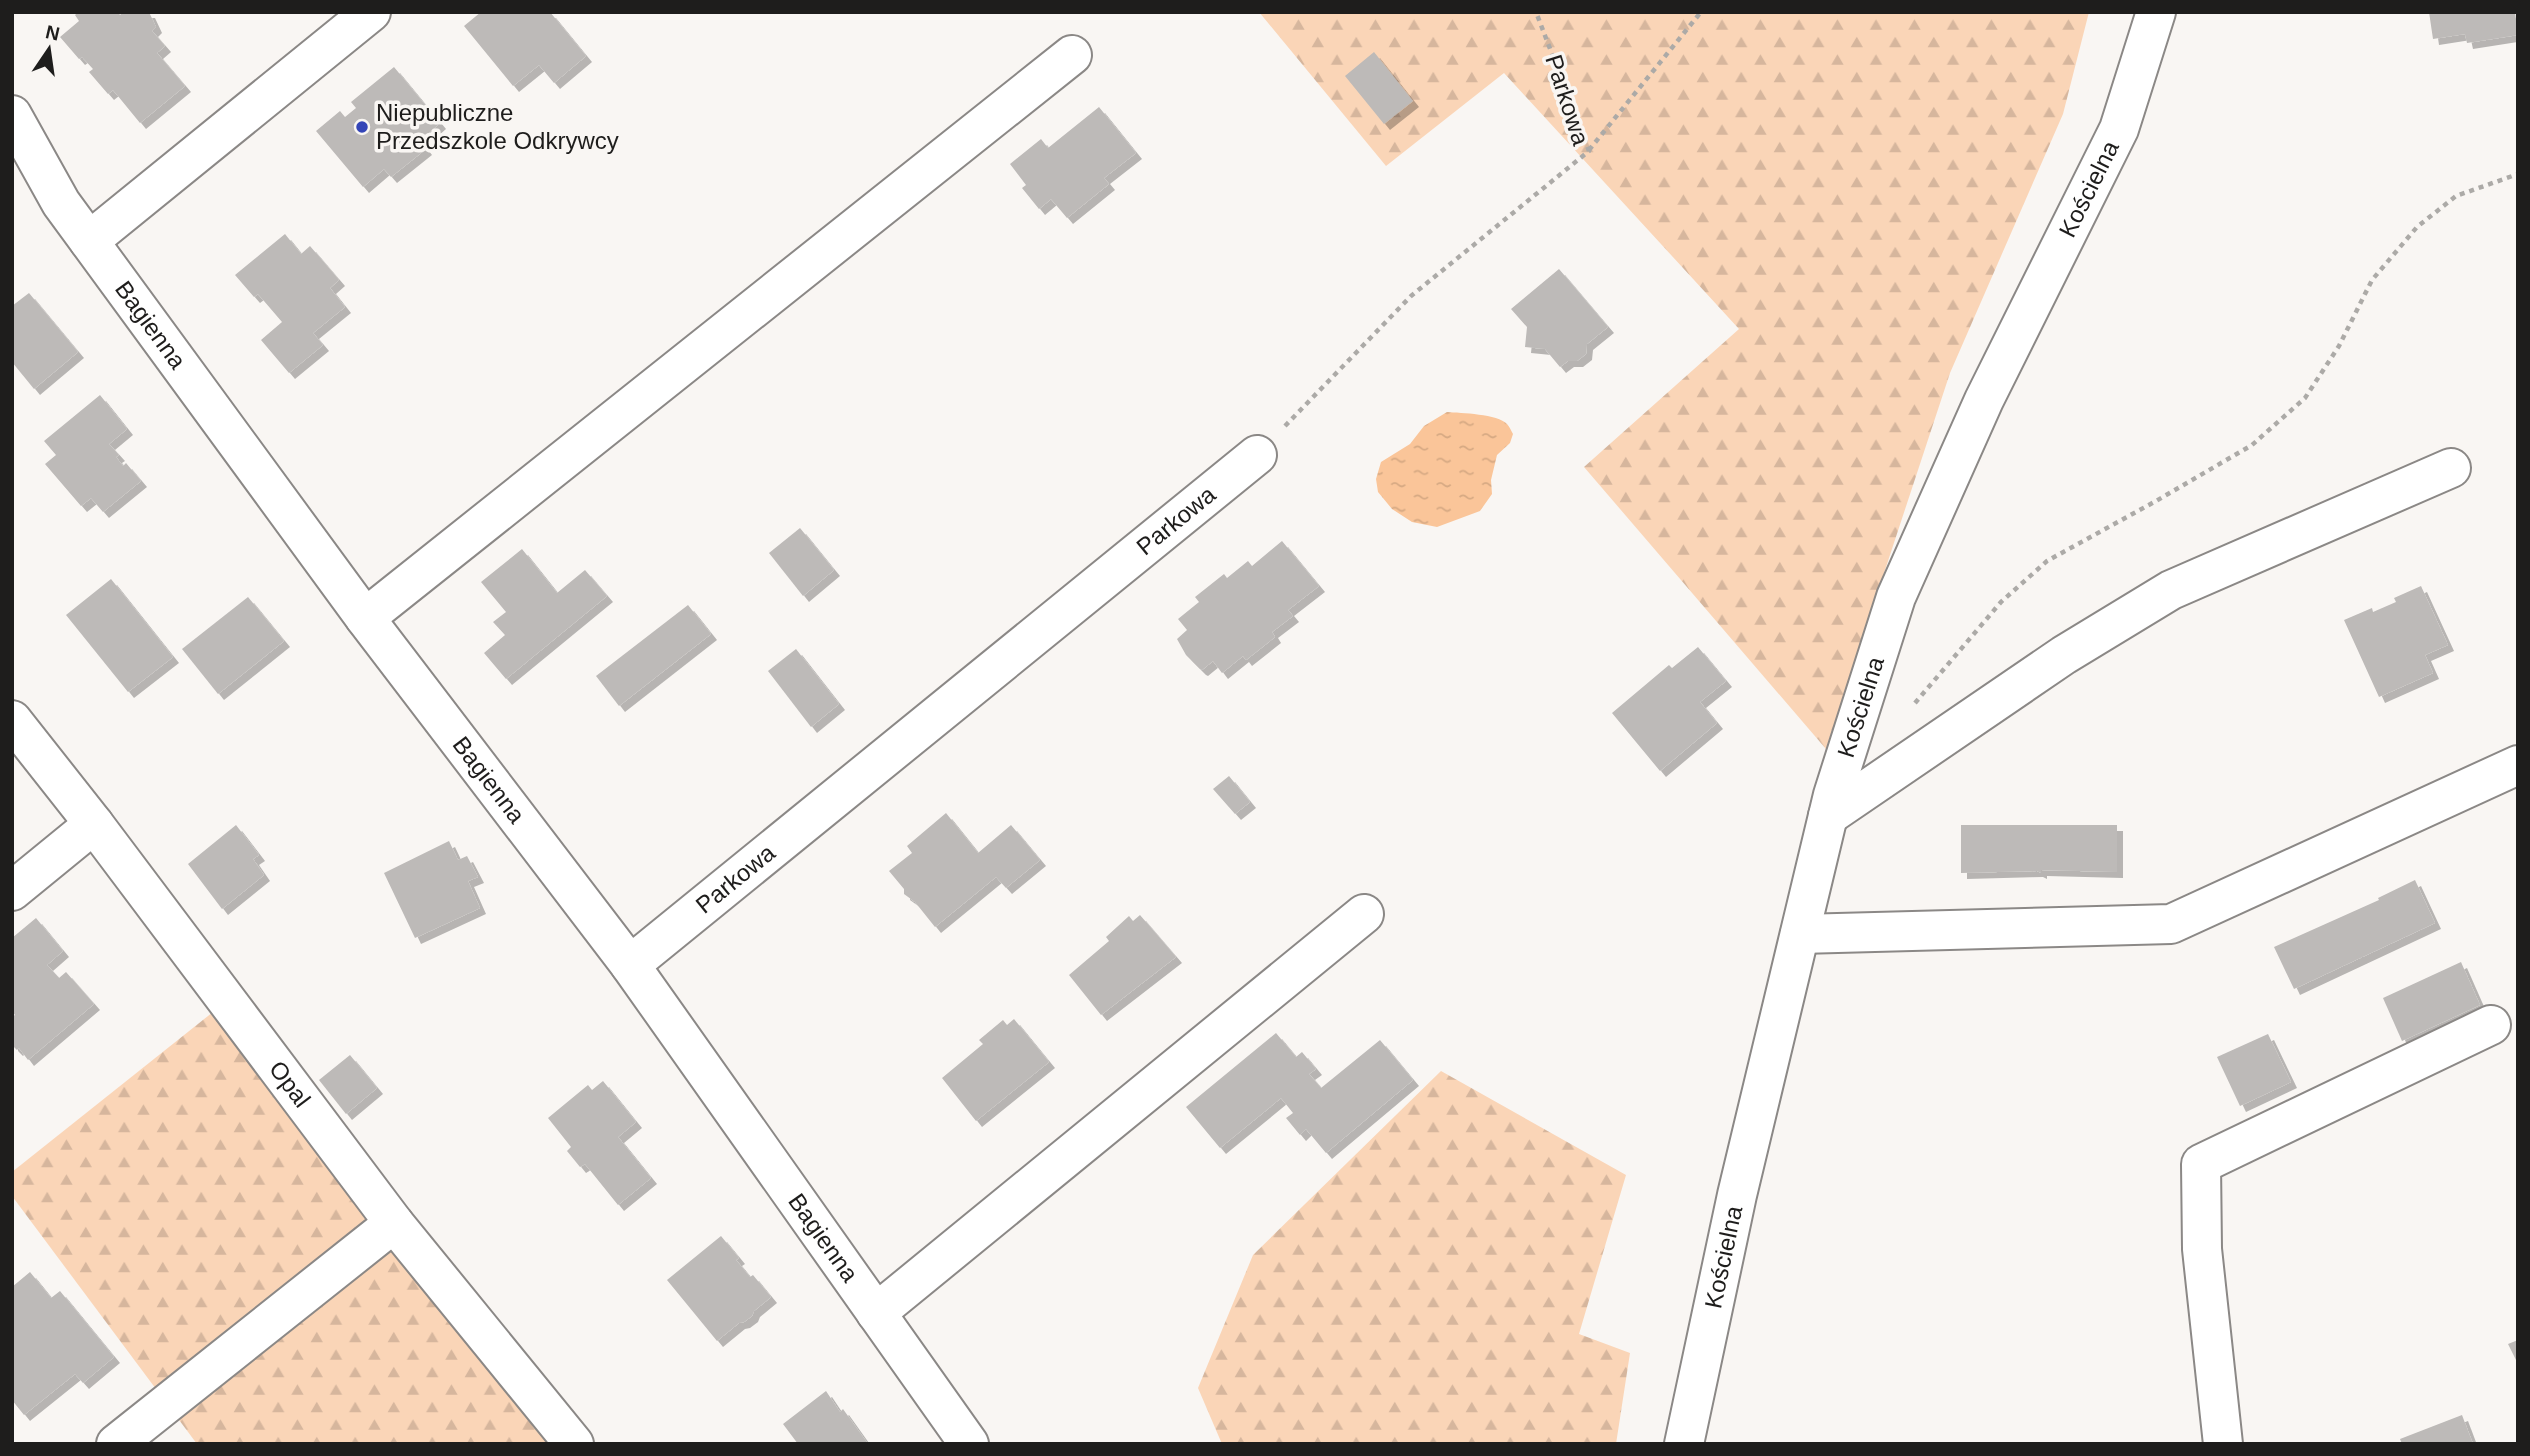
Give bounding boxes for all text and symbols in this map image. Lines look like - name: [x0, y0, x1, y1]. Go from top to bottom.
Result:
- north arrow: [14, 14, 84, 84]
- text: N: [44, 21, 62, 45]
- street label: Parkowa: [1540, 51, 1595, 149]
- place label: Niepubliczne Przedszkole Odkrywcy: [376, 99, 619, 154]
- marker: Niepubliczne Przedszkole Odkrywcy: [354, 119, 370, 135]
- street label: Kościelna: [2053, 136, 2124, 242]
- street label: Bagienna: [110, 276, 192, 374]
- street label: Parkowa: [1131, 480, 1221, 560]
- street label: Kościelna: [1832, 653, 1889, 761]
- street label: Bagienna: [448, 731, 531, 829]
- street label: Parkowa: [690, 838, 780, 919]
- street label: Opal: [264, 1056, 316, 1112]
- street label: Bagienna: [783, 1188, 864, 1287]
- street label: Kościelna: [1699, 1203, 1747, 1311]

